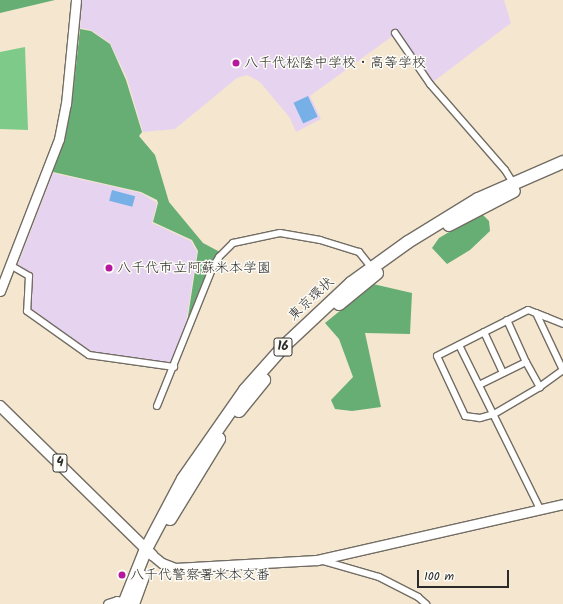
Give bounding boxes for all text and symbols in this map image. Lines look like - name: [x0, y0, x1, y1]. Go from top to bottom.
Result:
- place label: 八千代松陰中学校・高等学校: [244, 55, 426, 71]
- marker: 八千代松陰中学校・高等学校: [231, 58, 241, 68]
- place label: 八千代市立阿蘇米本学園: [117, 260, 271, 276]
- marker: 八千代市立阿蘇米本学園: [104, 263, 114, 273]
- street label: 東京環状: [285, 274, 337, 324]
- road number: 16: [273, 336, 293, 358]
- road number: 4: [52, 452, 68, 474]
- scale bar: [419, 562, 511, 588]
- place label: 八千代警察署米本交番: [130, 567, 270, 583]
- text: 100 m: [424, 567, 454, 586]
- marker: 八千代警察署米本交番: [117, 570, 127, 580]

